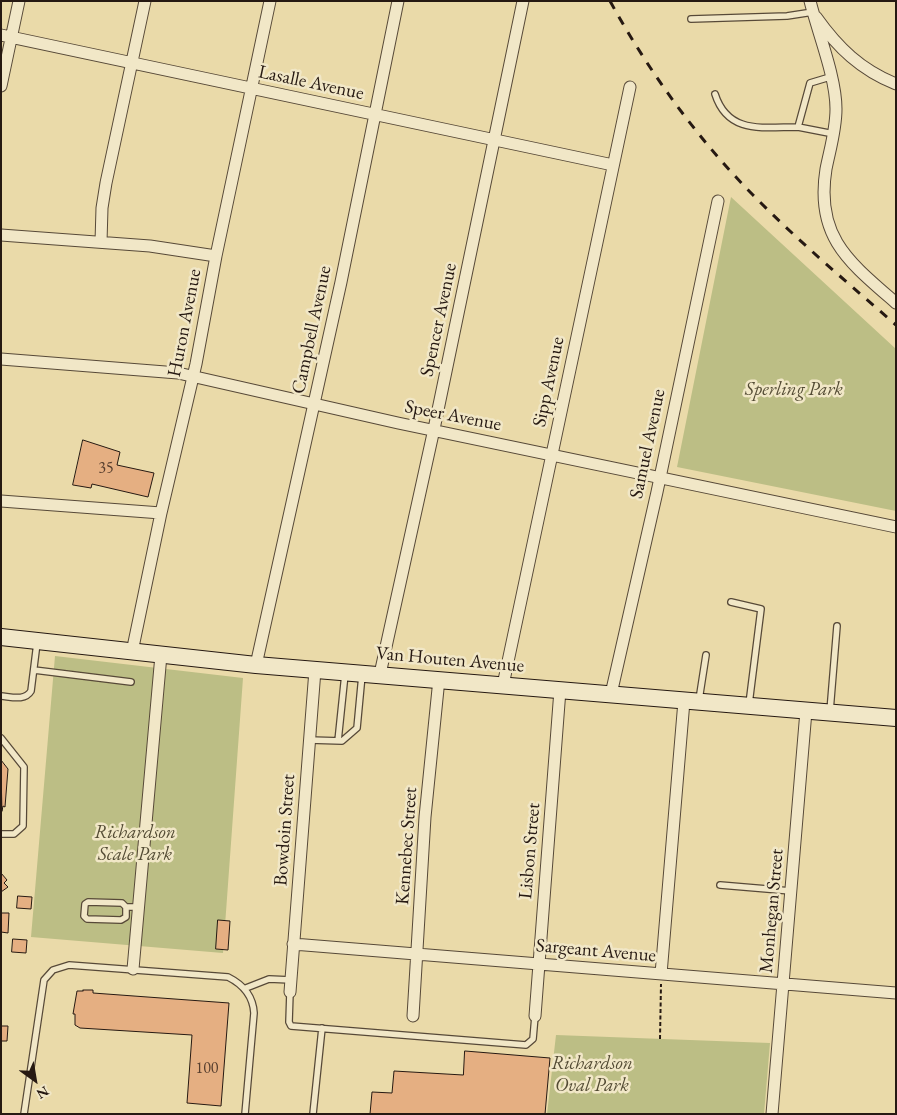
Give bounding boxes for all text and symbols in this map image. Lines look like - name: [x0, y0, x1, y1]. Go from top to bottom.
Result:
- street label: Lasalle Avenue: [256, 61, 366, 105]
- street label: Spencer Avenue: [416, 261, 462, 379]
- street label: Campbell Avenue: [287, 264, 337, 396]
- street label: Huron Avenue: [163, 267, 207, 379]
- street label: Sipp Avenue: [528, 335, 570, 429]
- park label: Sperling Park: [745, 379, 843, 401]
- street label: Samuel Avenue: [625, 387, 671, 501]
- street label: Speer Avenue: [403, 395, 503, 437]
- house number: 35: [98, 459, 114, 479]
- street label: Van Houten Avenue: [375, 642, 525, 678]
- street label: Bowdoin Street: [270, 773, 300, 887]
- street label: Kennebec Street: [392, 786, 422, 906]
- street label: Lisbon Street: [514, 802, 546, 900]
- park label: Richardson Scale Park: [94, 822, 176, 866]
- street label: Monhegan Street: [755, 848, 789, 974]
- street label: Sargeant Avenue: [535, 934, 657, 968]
- park label: Richardson Oval Park: [551, 1053, 633, 1097]
- north arrow: [10, 1055, 60, 1105]
- house number: 100: [195, 1059, 219, 1079]
- text: N: [33, 1082, 53, 1103]

